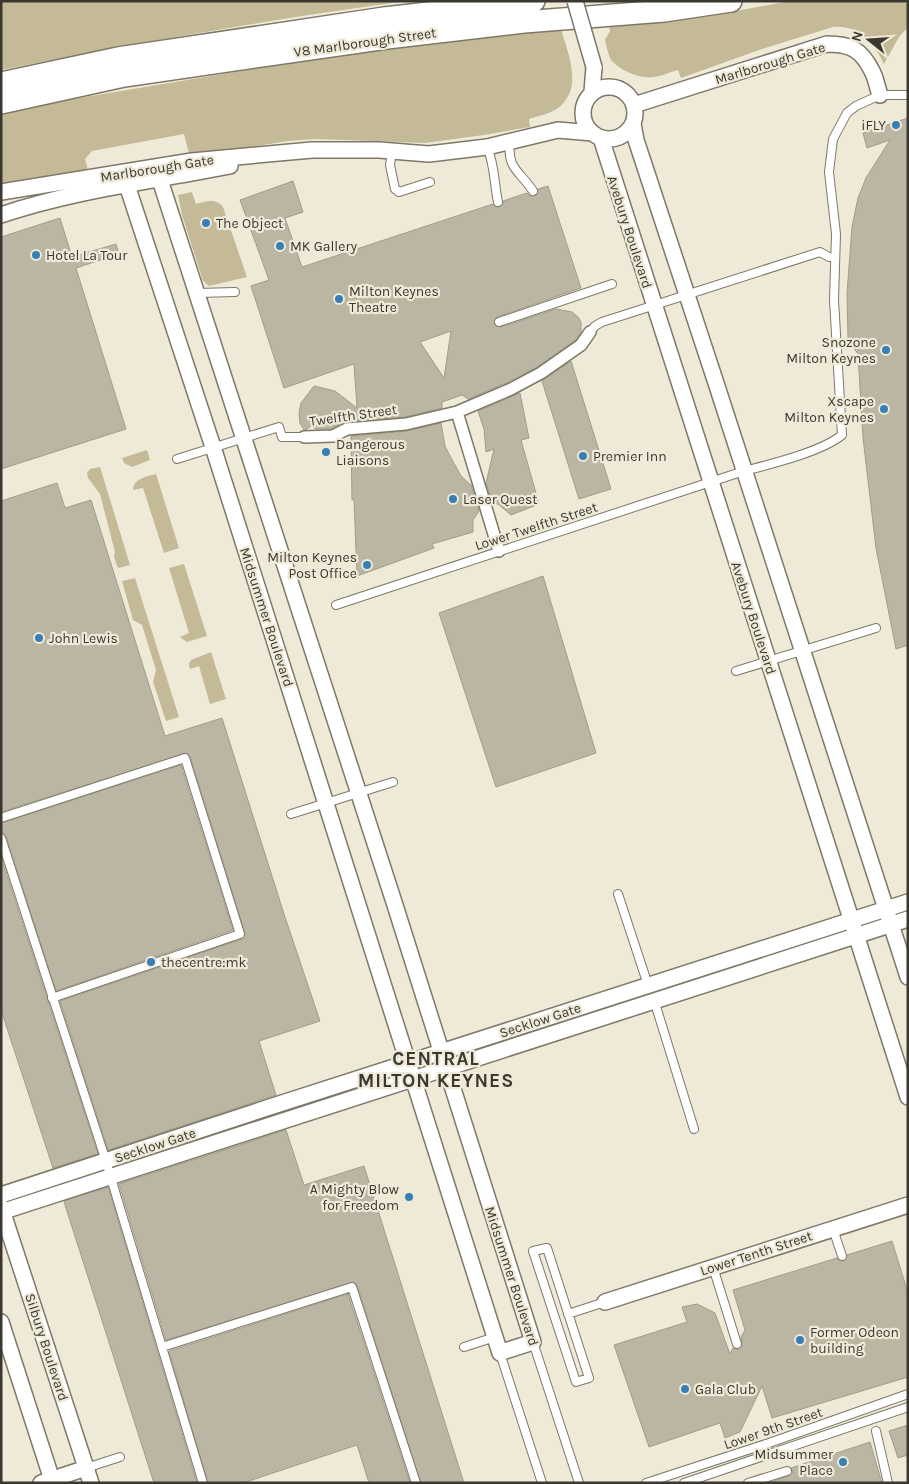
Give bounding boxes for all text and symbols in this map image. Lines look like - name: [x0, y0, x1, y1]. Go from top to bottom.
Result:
- north arrow: [844, 15, 894, 65]
- street label: V8 Marlborough Street: [293, 24, 437, 61]
- text: N: [847, 29, 867, 44]
- street label: Marlborough Gate: [713, 39, 827, 88]
- place label: iFLY: [861, 117, 886, 134]
- marker: iFLY: [890, 119, 902, 131]
- street label: Marlborough Gate: [99, 151, 215, 186]
- street label: Avebury Boulevard: [603, 174, 656, 291]
- place label: The Object: [216, 215, 283, 232]
- marker: The Object: [200, 217, 212, 229]
- place label: MK Gallery: [290, 238, 358, 255]
- marker: MK Gallery: [274, 240, 286, 252]
- place label: Hotel La Tour: [46, 247, 128, 264]
- marker: Hotel La Tour: [30, 249, 42, 261]
- place label: Milton Keynes Theatre: [349, 283, 439, 316]
- marker: Milton Keynes Theatre: [333, 293, 345, 305]
- place label: Snozone Milton Keynes: [786, 334, 876, 367]
- marker: Snozone Milton Keynes: [880, 344, 892, 356]
- place label: Xscape Milton Keynes: [784, 393, 874, 426]
- street label: Twelfth Street: [308, 401, 398, 430]
- marker: Xscape Milton Keynes: [878, 403, 890, 415]
- place label: Dangerous Liaisons: [336, 436, 405, 469]
- marker: Dangerous Liaisons: [320, 446, 332, 458]
- place label: Premier Inn: [593, 448, 667, 465]
- marker: Premier Inn: [577, 450, 589, 462]
- place label: Laser Quest: [463, 491, 538, 508]
- marker: Laser Quest: [447, 493, 459, 505]
- street label: Lower Twelfth Street: [473, 499, 600, 554]
- street label: Midsummer Boulevard: [236, 545, 297, 689]
- place label: Milton Keynes Post Office: [267, 549, 357, 582]
- marker: Milton Keynes Post Office: [361, 559, 373, 571]
- street label: Avebury Boulevard: [727, 560, 780, 677]
- place label: John Lewis: [49, 630, 118, 647]
- marker: John Lewis: [33, 632, 45, 644]
- place label: thecentre:mk: [161, 954, 247, 971]
- marker: thecentre:mk: [145, 956, 157, 968]
- street label: Secklow Gate: [497, 999, 583, 1042]
- district label: CENTRAL MILTON KEYNES: [358, 1048, 514, 1092]
- street label: Secklow Gate: [112, 1124, 198, 1167]
- place label: A Mighty Blow for Freedom: [310, 1181, 399, 1214]
- marker: A Mighty Blow for Freedom: [403, 1191, 415, 1203]
- street label: Midsummer Boulevard: [481, 1204, 542, 1348]
- street label: Lower Tenth Street: [698, 1227, 814, 1280]
- street label: Silbury Boulevard: [21, 1291, 72, 1403]
- place label: Former Odeon building: [810, 1324, 899, 1357]
- marker: Former Odeon building: [794, 1334, 806, 1346]
- place label: Gala Club: [695, 1381, 756, 1398]
- marker: Gala Club: [679, 1383, 691, 1395]
- street label: Lower 9th Street: [721, 1404, 825, 1453]
- place label: Midsummer Place: [754, 1446, 834, 1479]
- marker: Midsummer Place: [837, 1456, 849, 1468]

